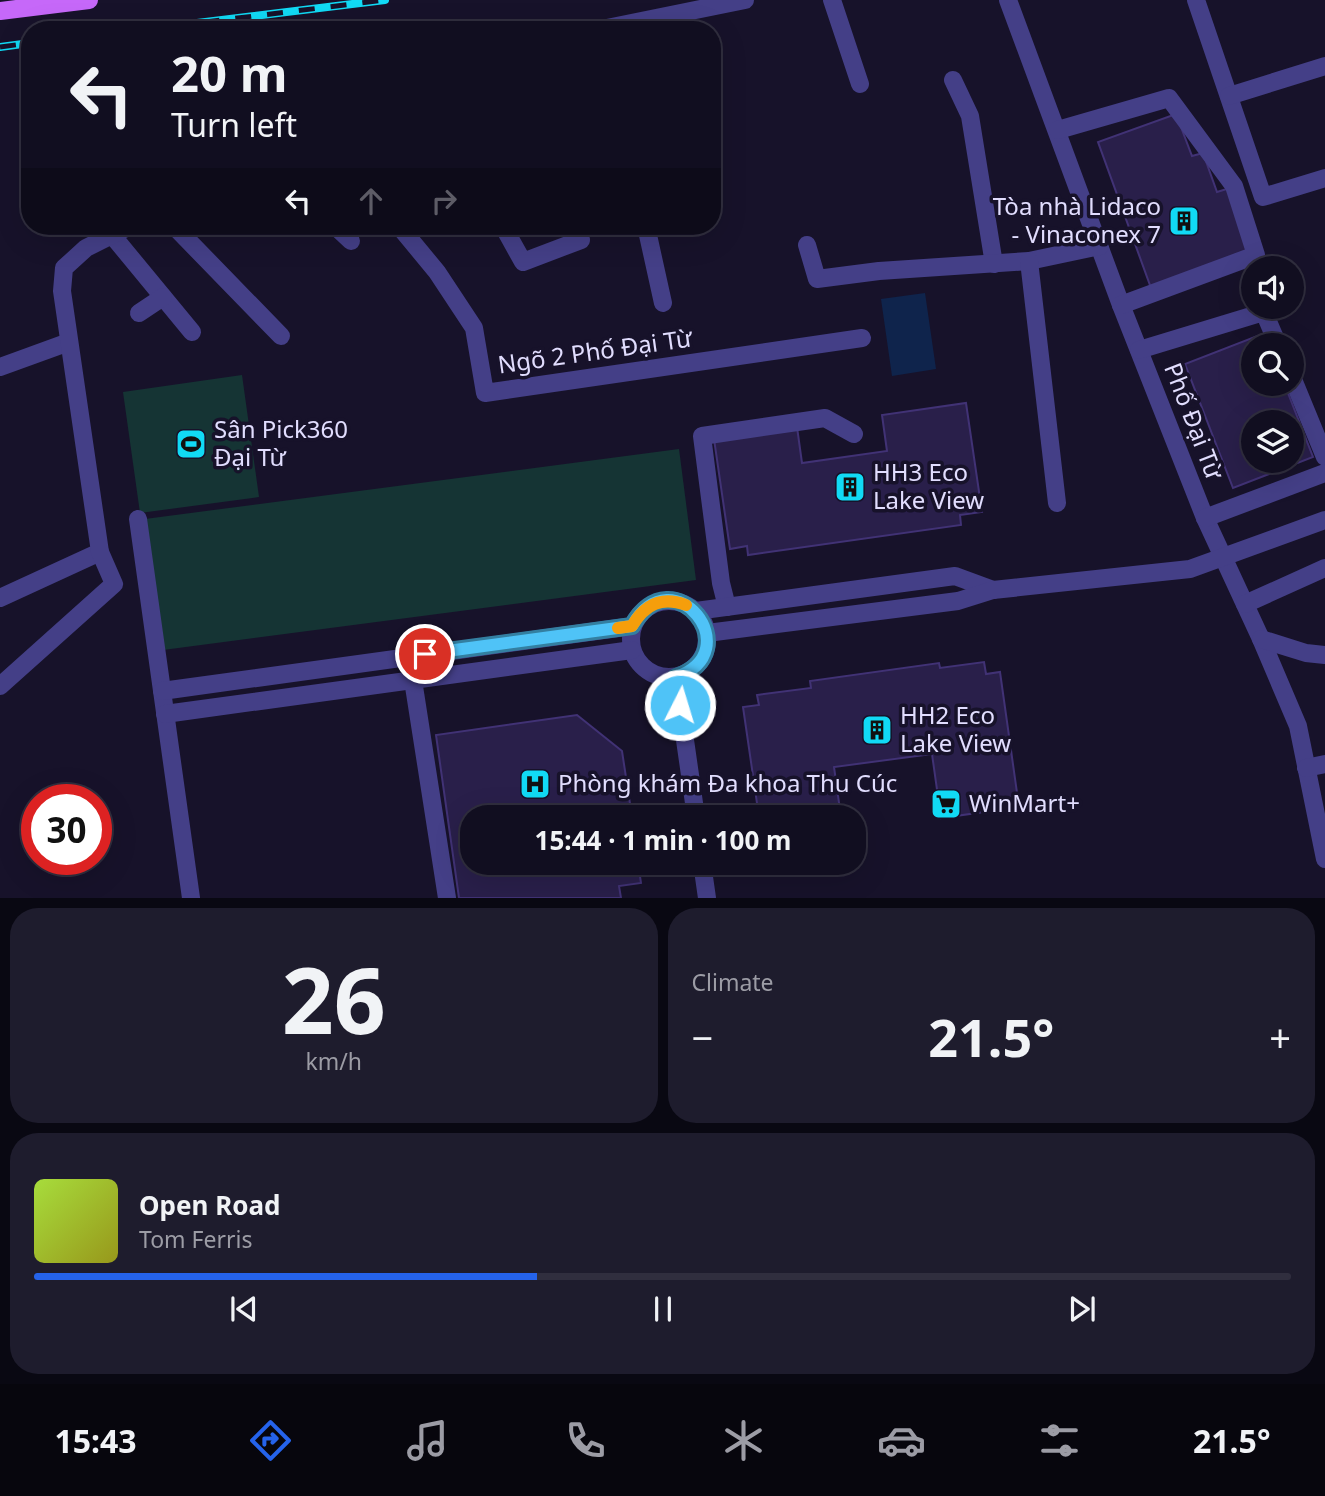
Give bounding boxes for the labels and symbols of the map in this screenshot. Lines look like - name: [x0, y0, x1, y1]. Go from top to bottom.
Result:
- place label: Tòa nhà Lidaco - Vinaconex 7: [993, 189, 1161, 250]
- building icon: Tòa nhà Lidaco - Vinaconex 7: [1167, 204, 1201, 238]
- street label: Ngõ 2 Phố Đại Từ: [496, 320, 695, 380]
- street label: Phố Đại Từ: [1157, 358, 1232, 484]
- place label: Sân Pick360 Đại Từ: [214, 412, 348, 473]
- sports icon: Sân Pick360 Đại Từ: [174, 427, 208, 461]
- place label: HH3 Eco Lake View: [873, 455, 984, 516]
- building icon: HH3 Eco Lake View: [833, 470, 867, 504]
- pin: [395, 624, 455, 684]
- position arrow: [643, 668, 717, 742]
- place label: HH2 Eco Lake View: [900, 698, 1011, 759]
- building icon: HH2 Eco Lake View: [860, 713, 894, 747]
- place label: Phòng khám Đa khoa Thu Cúc: [558, 766, 897, 799]
- hospital icon: Phòng khám Đa khoa Thu Cúc: [518, 767, 552, 801]
- speed limit sign: 30: [21, 784, 112, 875]
- place label: WinMart+: [969, 786, 1080, 819]
- supermarket icon: WinMart+: [929, 787, 963, 821]

